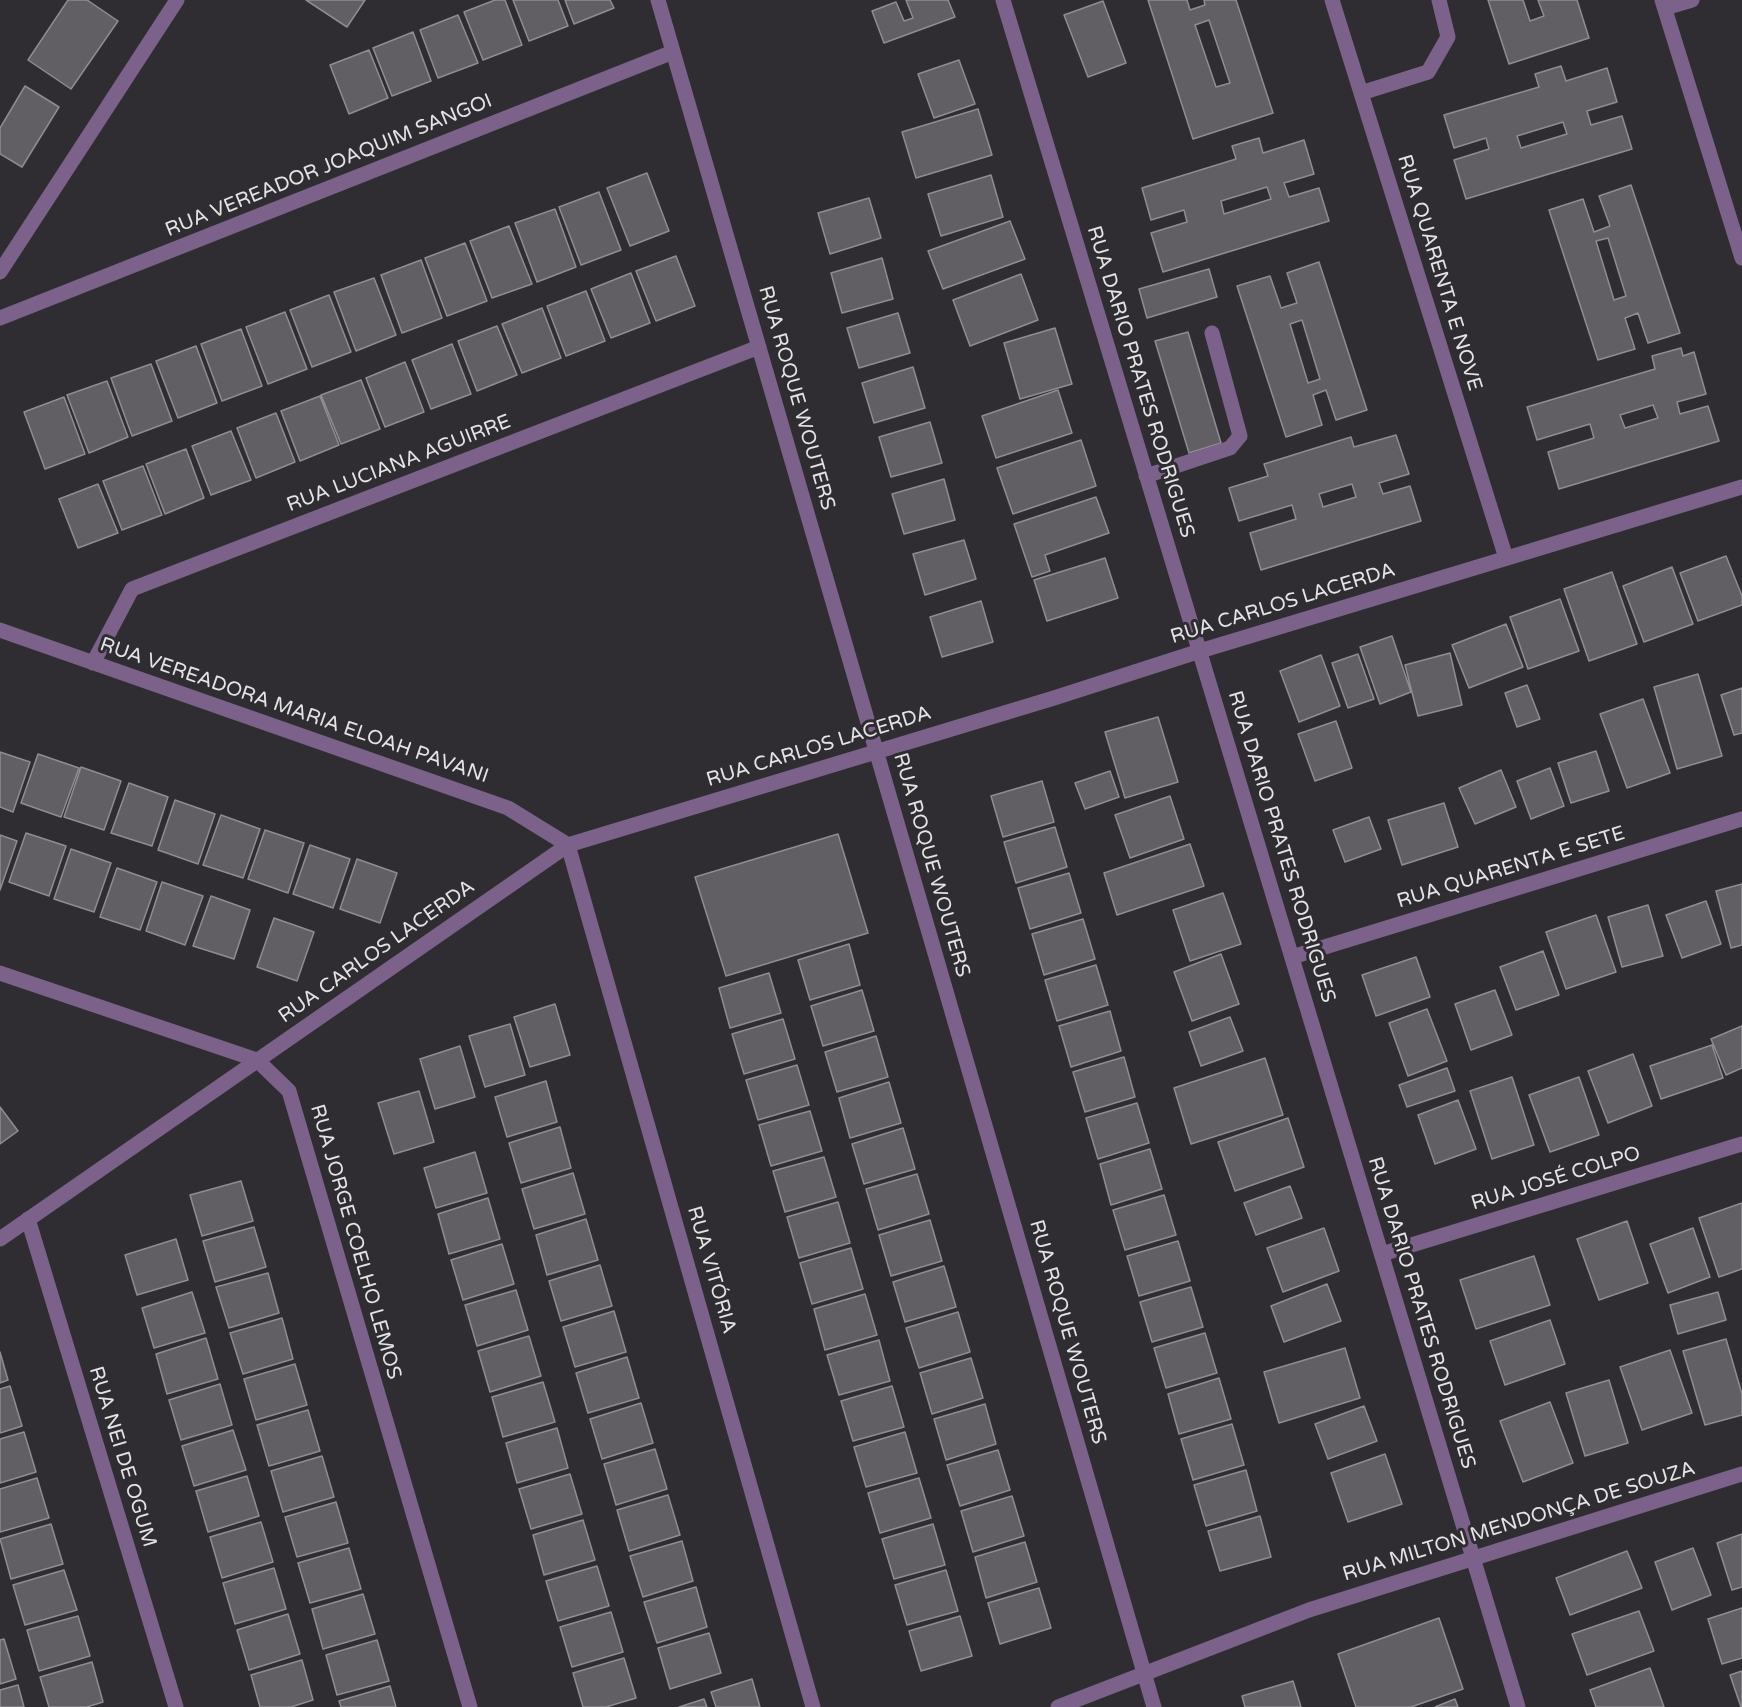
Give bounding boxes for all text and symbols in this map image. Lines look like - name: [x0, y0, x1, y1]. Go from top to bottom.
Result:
- street label: RUA VEREADOR JOAQUIM SANGOI: [162, 89, 496, 243]
- street label: RUA QUARENTA E NOVE: [1392, 152, 1486, 394]
- street label: RUA DARIO PRATES RODRIGUES: [1081, 223, 1199, 541]
- street label: RUA ROQUE WOUTERS: [752, 283, 840, 513]
- street label: RUA LUCIANA AGUIRRE: [284, 410, 514, 518]
- street label: RUA CARLOS LACERDA: [1168, 558, 1398, 650]
- street label: RUA VEREADORA MARIA ELOAH PAVANI: [97, 633, 491, 789]
- street label: RUA DARIO PRATES RODRIGUES: [1222, 688, 1340, 1006]
- street label: RUA CARLOS LACERDA: [704, 701, 934, 793]
- street label: RUA ROQUE WOUTERS: [887, 750, 975, 980]
- street label: RUA QUARENTA E SETE: [1394, 822, 1628, 914]
- street label: RUA CARLOS LACERDA: [274, 875, 480, 1029]
- street label: RUA JORGE COELHO LEMOS: [304, 1102, 406, 1382]
- street label: RUA JOSÉ COLPO: [1468, 1142, 1644, 1216]
- street label: RUA DARIO PRATES RODRIGUES: [1362, 1154, 1480, 1472]
- street label: RUA VITÓRIA: [681, 1203, 741, 1337]
- street label: RUA ROQUE WOUTERS: [1023, 1217, 1111, 1447]
- street label: RUA NEI DE OGUM: [83, 1364, 161, 1550]
- street label: RUA MILTON MENDONÇA DE SOUZA: [1340, 1457, 1698, 1587]

